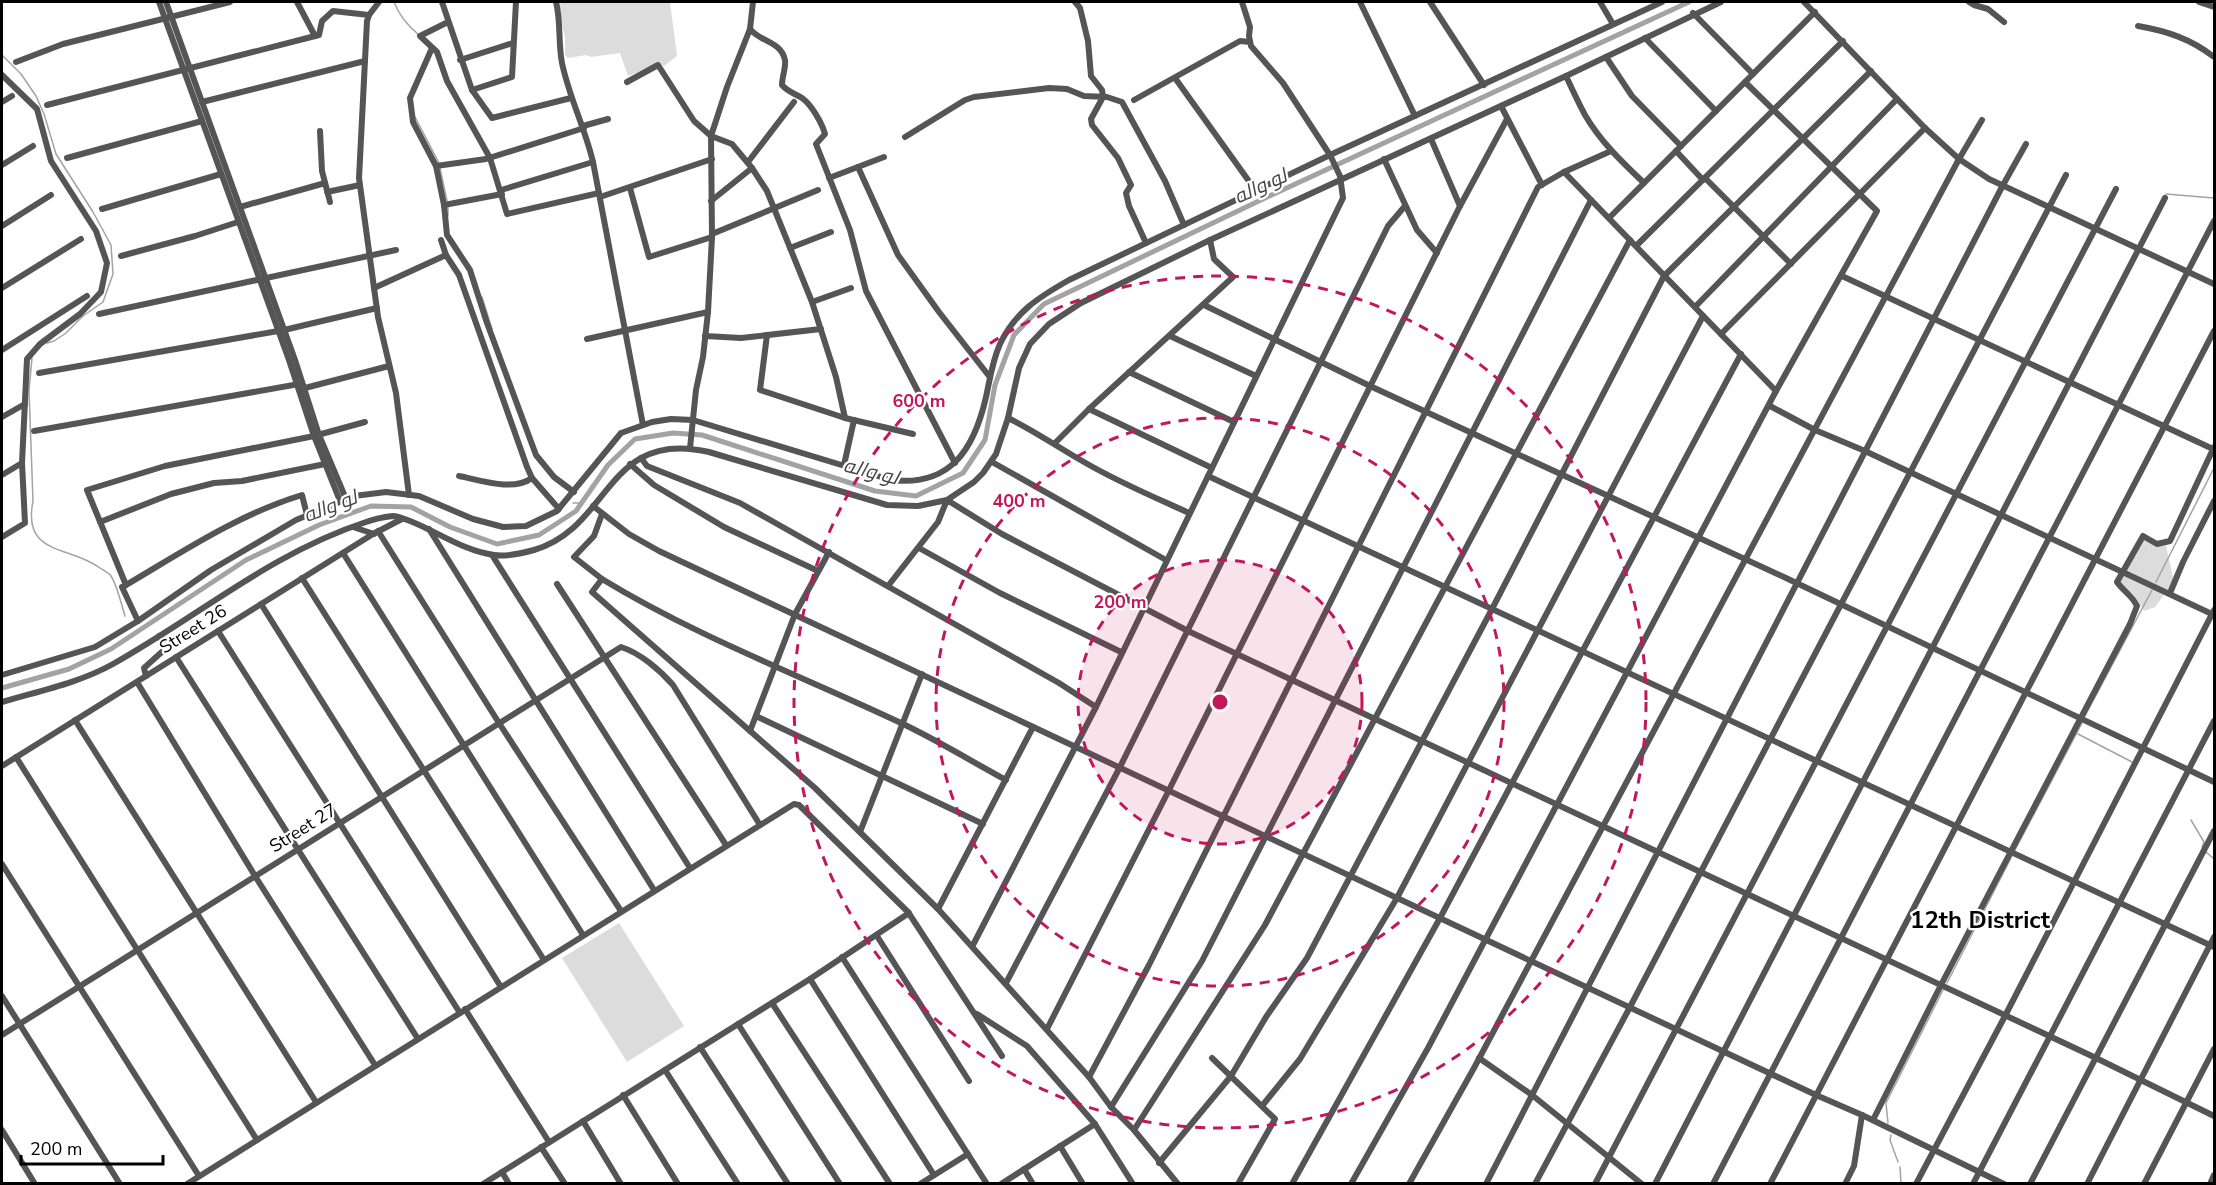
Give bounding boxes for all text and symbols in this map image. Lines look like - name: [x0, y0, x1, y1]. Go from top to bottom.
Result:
- water label: لو واله: [1229, 161, 1293, 210]
- text: 600 m: [892, 389, 946, 413]
- water label: لو واله: [841, 452, 904, 492]
- water label: لو واله: [299, 483, 363, 529]
- text: 400 m: [992, 489, 1046, 513]
- text: 200 m: [1093, 590, 1147, 614]
- street label: Street 26: [155, 599, 231, 659]
- centre of rings: [1210, 692, 1230, 712]
- street label: Street 27: [265, 798, 341, 858]
- district label: 12th District: [1910, 904, 2051, 936]
- scale bar: [21, 1128, 164, 1166]
- text: 200 m: [30, 1137, 82, 1161]

